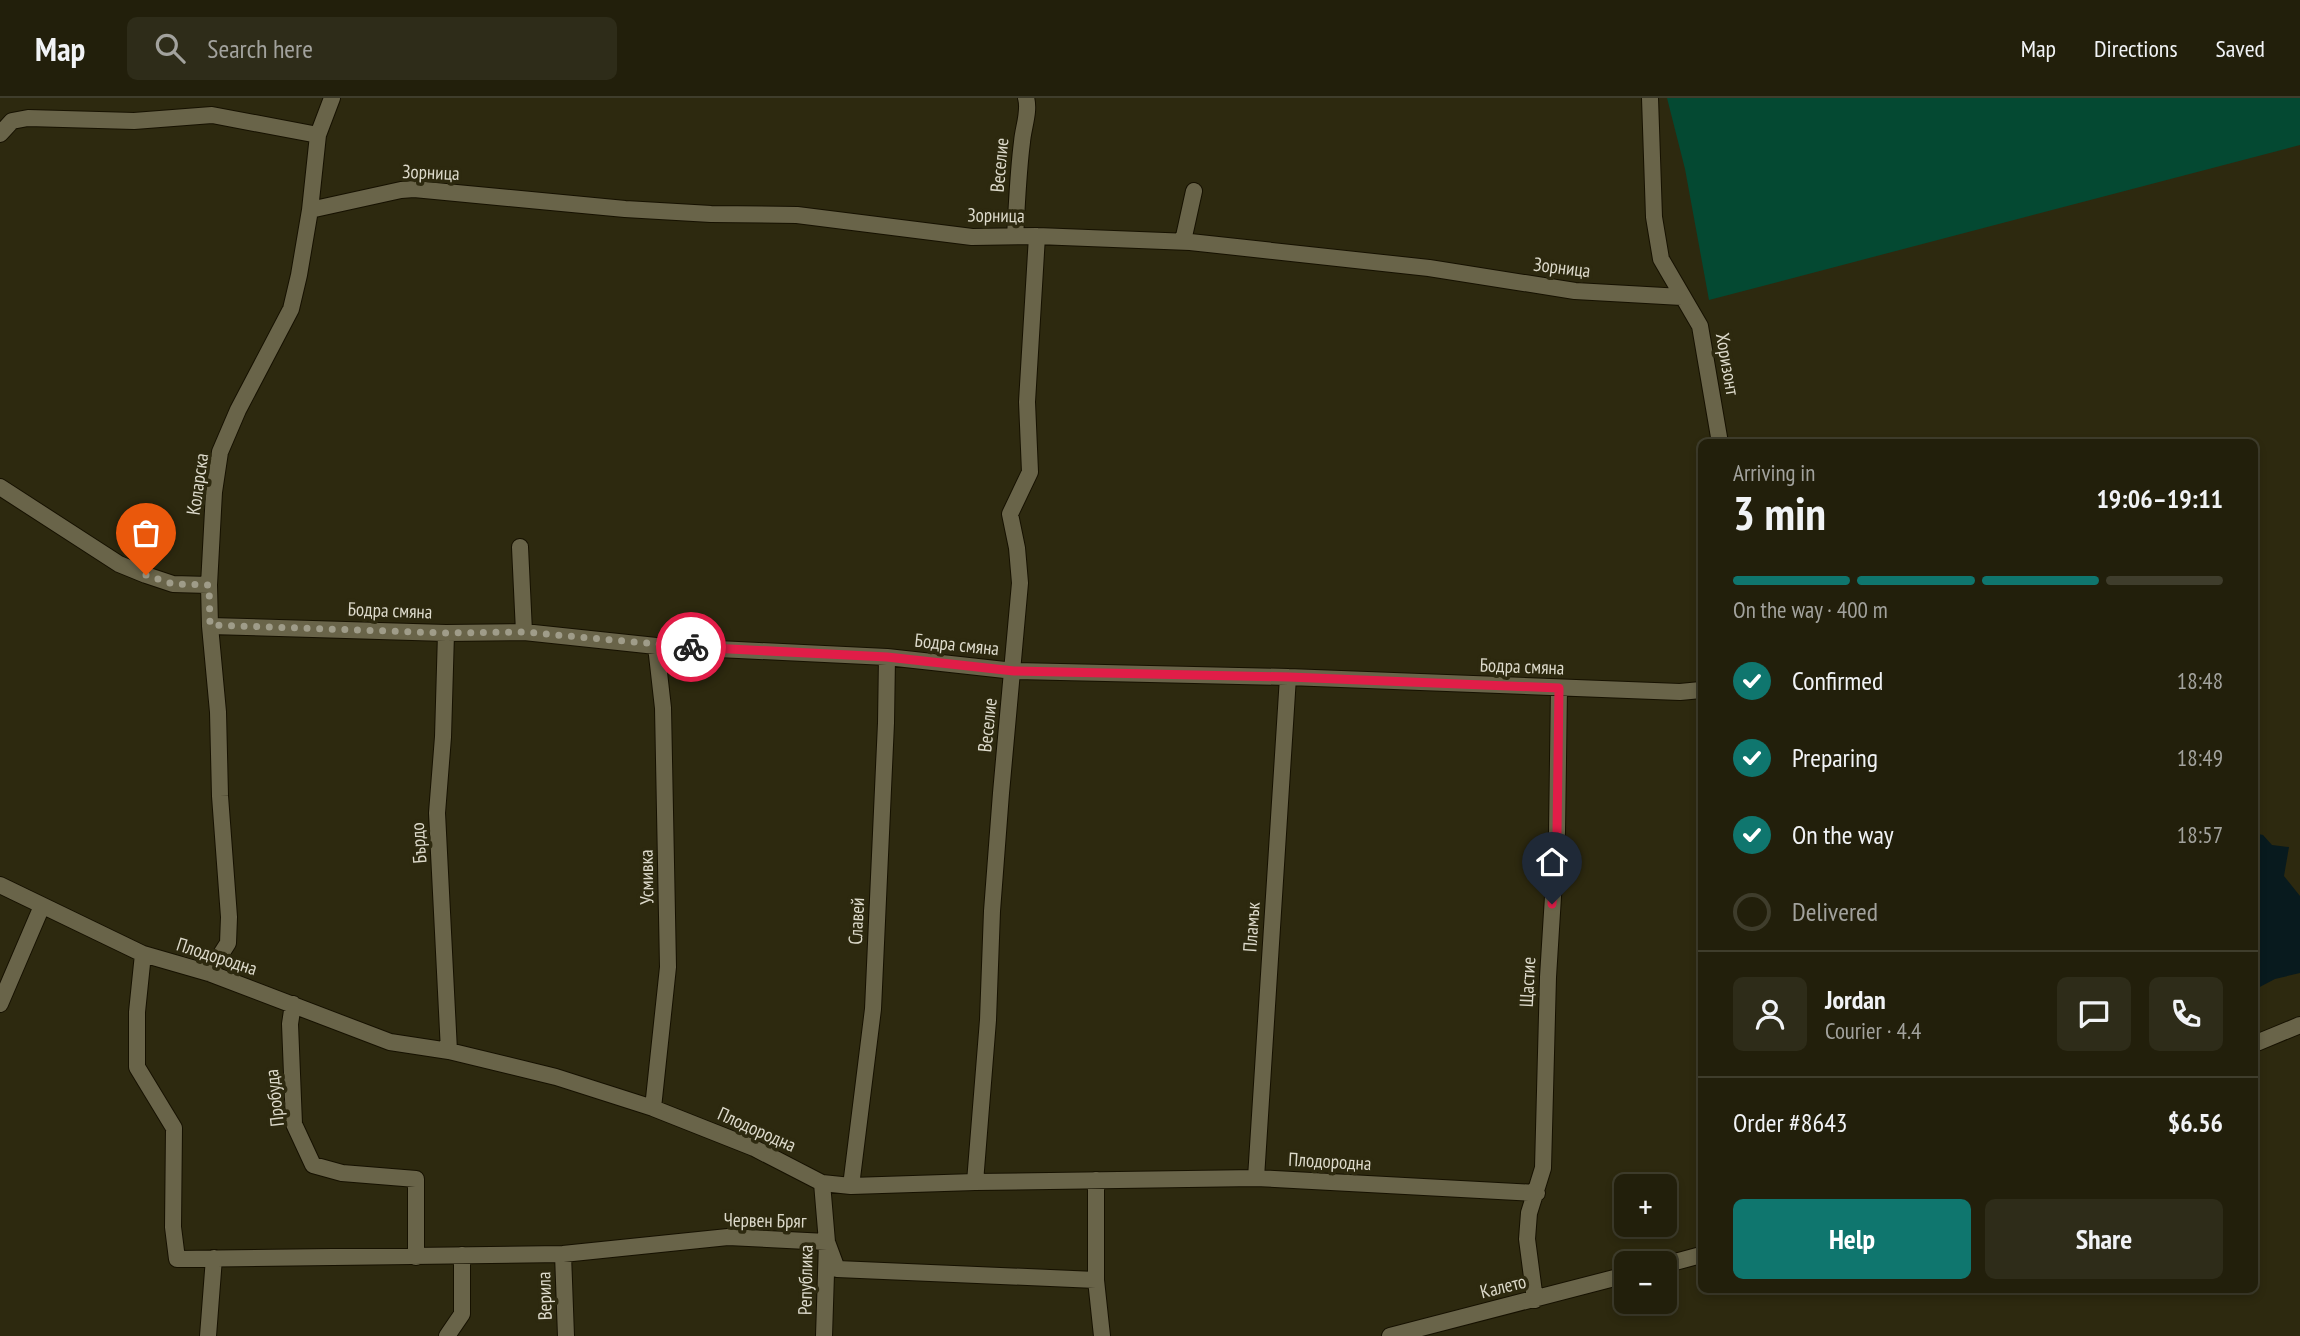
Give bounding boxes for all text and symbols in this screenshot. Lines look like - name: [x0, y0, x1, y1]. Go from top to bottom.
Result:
- search box: [127, 17, 617, 80]
- text: Map: [35, 27, 85, 70]
- icon: search: [151, 29, 189, 67]
- text: Search here: [207, 32, 313, 65]
- text: Map: [2021, 33, 2056, 64]
- text: Directions: [2094, 33, 2178, 64]
- text: Saved: [2216, 33, 2265, 64]
- street label: Веселие: [985, 137, 1013, 193]
- street label: Зорница: [402, 159, 460, 185]
- street label: Зорница: [967, 203, 1025, 227]
- street label: Зорница: [1532, 252, 1592, 282]
- street label: Хоризонт: [1711, 331, 1745, 398]
- street label: Коларска: [181, 452, 213, 516]
- text: Arriving in: [1733, 458, 1815, 487]
- text: 19:06–19:11: [2096, 482, 2223, 515]
- text: 3 min: [1733, 483, 1826, 543]
- pin: [116, 503, 176, 575]
- icon: bag: [127, 514, 165, 552]
- text: On the way · 400 m: [1733, 595, 1888, 624]
- street label: Бодра смяна: [347, 597, 433, 623]
- courier: [656, 612, 726, 682]
- icon: bike: [672, 628, 710, 666]
- street label: Бодра смяна: [914, 628, 1000, 660]
- street label: Бодра смяна: [1479, 653, 1565, 679]
- icon: check: [1733, 662, 1771, 700]
- text: Confirmed: [1792, 664, 1883, 697]
- text: 18:48: [2177, 666, 2223, 695]
- street label: Веселие: [972, 696, 1002, 753]
- icon: check: [1733, 739, 1771, 777]
- text: Preparing: [1792, 741, 1878, 774]
- text: 18:49: [2177, 743, 2223, 772]
- icon: check: [1733, 816, 1771, 854]
- text: On the way: [1792, 818, 1894, 851]
- text: 18:57: [2177, 820, 2223, 849]
- street label: Бърдо: [405, 822, 431, 864]
- pin: [1522, 832, 1582, 904]
- icon: home: [1533, 843, 1571, 881]
- street label: Усмивка: [634, 849, 658, 905]
- text: Delivered: [1792, 895, 1878, 928]
- street label: Славей: [843, 897, 869, 945]
- street label: Пламък: [1237, 900, 1265, 953]
- street label: Плодородна: [174, 932, 260, 980]
- street label: Щастие: [1514, 956, 1540, 1008]
- button: person: [1733, 977, 1807, 1051]
- button: chat: [2057, 977, 2131, 1051]
- button: phone: [2149, 977, 2223, 1051]
- text: Jordan: [1825, 983, 1886, 1016]
- text: Courier · 4.4: [1825, 1016, 1921, 1045]
- street label: Пробуда: [259, 1068, 289, 1128]
- street label: Плодородна: [714, 1101, 800, 1157]
- text: Order #8643: [1733, 1106, 1848, 1139]
- text: $6.56: [2168, 1106, 2223, 1139]
- street label: Плодородна: [1288, 1147, 1372, 1175]
- map controls: [1614, 1174, 1677, 1314]
- button: +: [1614, 1174, 1677, 1237]
- button: Help: [1733, 1199, 1971, 1279]
- button: Share: [1985, 1199, 2223, 1279]
- street label: Червен Бряг: [723, 1207, 807, 1233]
- street label: Република: [792, 1245, 818, 1315]
- button: −: [1614, 1251, 1677, 1314]
- street label: Калето: [1477, 1269, 1529, 1303]
- street label: Верила: [531, 1271, 557, 1321]

